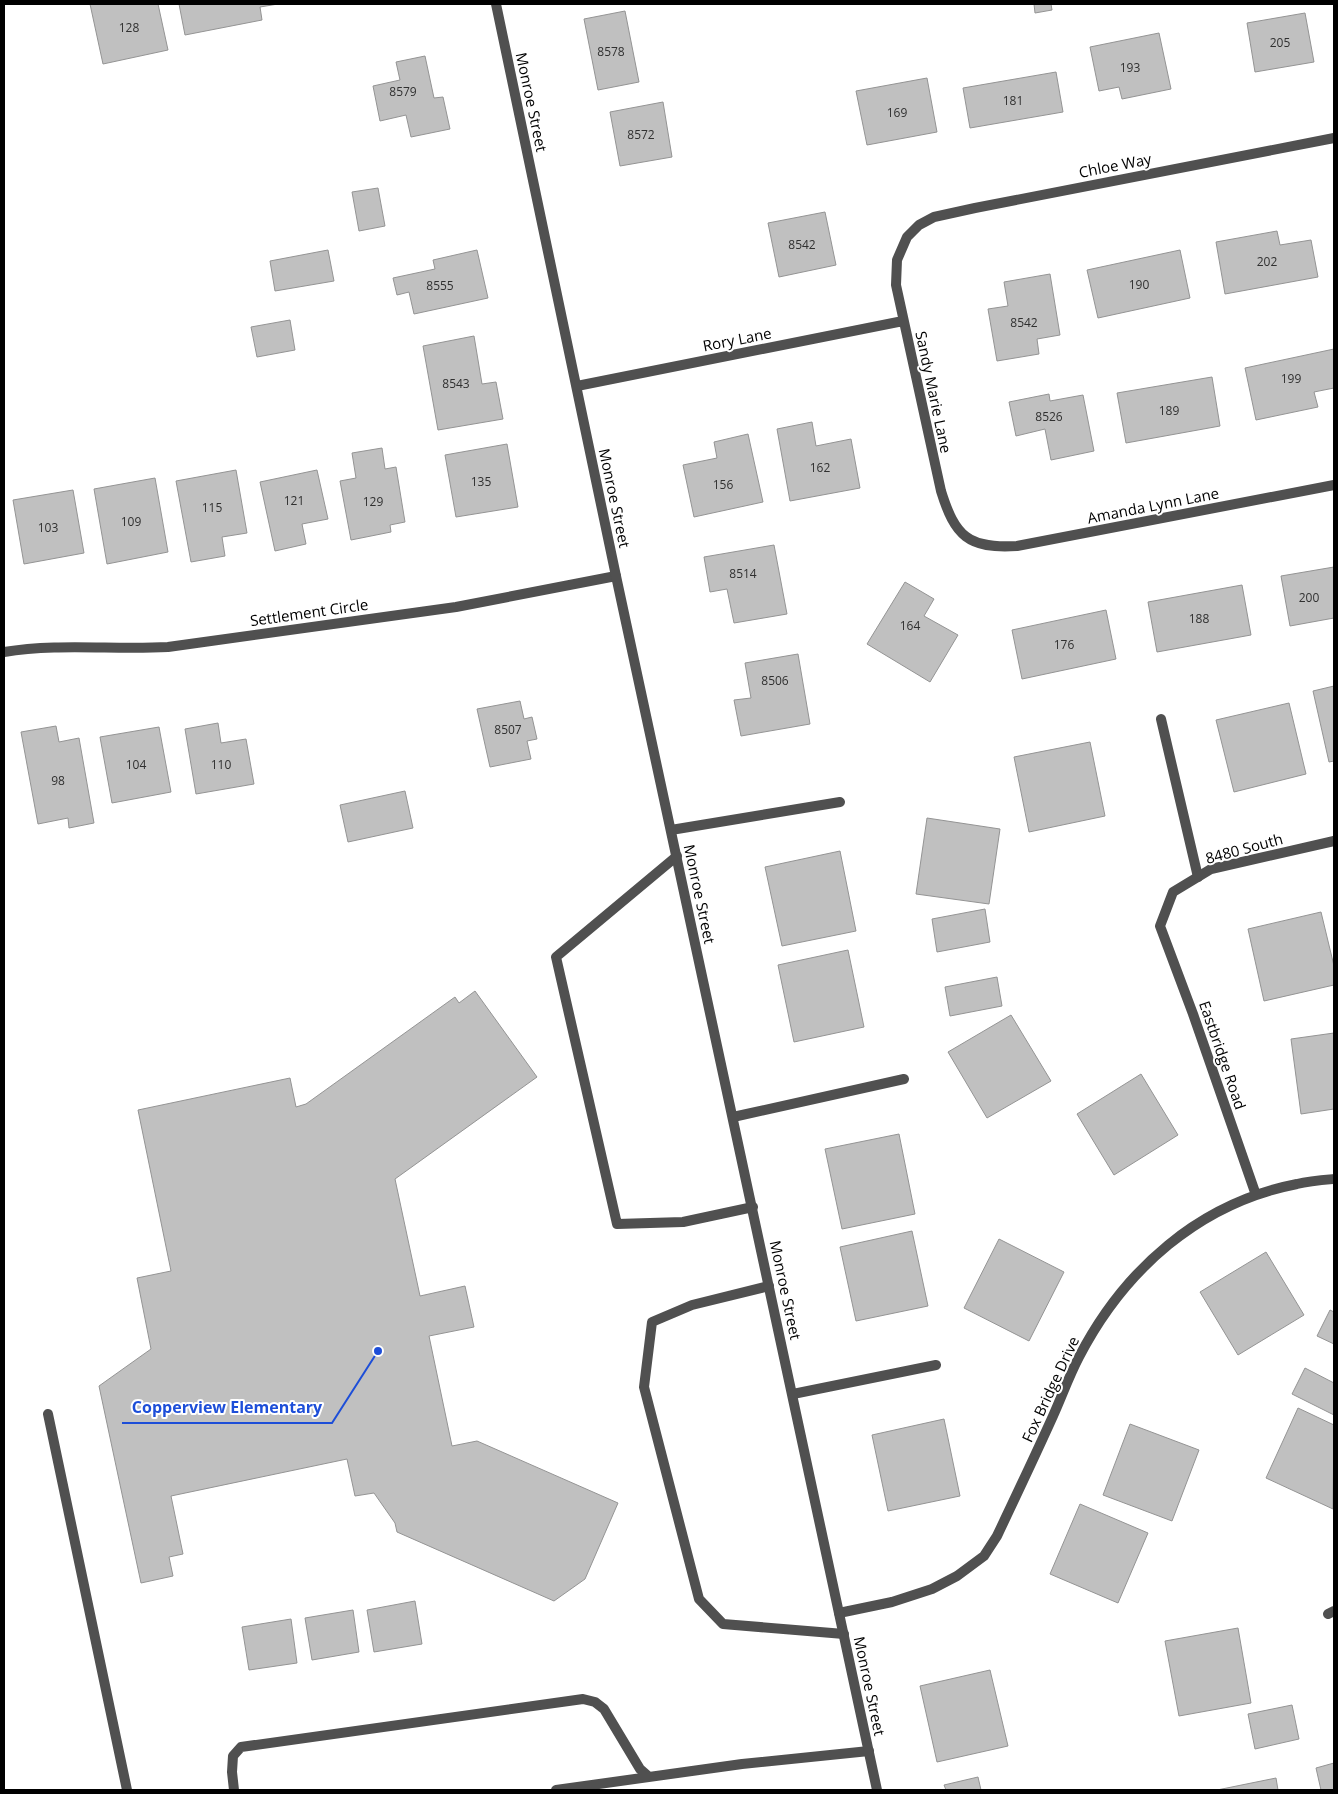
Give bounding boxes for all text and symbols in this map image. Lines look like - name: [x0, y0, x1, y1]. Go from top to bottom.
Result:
- house number: 128: [119, 19, 139, 36]
- house number: 205: [1270, 34, 1290, 51]
- house number: 8578: [597, 43, 625, 60]
- street label: Monroe Street: [512, 50, 552, 154]
- house number: 193: [1120, 59, 1140, 76]
- house number: 8579: [389, 83, 417, 100]
- house number: 181: [1003, 92, 1023, 109]
- house number: 169: [887, 104, 907, 121]
- house number: 8572: [627, 126, 655, 143]
- street label: Chloe Way: [1077, 148, 1153, 182]
- house number: 8542: [788, 236, 816, 253]
- house number: 202: [1257, 253, 1277, 270]
- house number: 190: [1129, 276, 1149, 293]
- house number: 8555: [426, 277, 454, 294]
- house number: 8542: [1010, 314, 1038, 331]
- street label: Rory Lane: [701, 323, 773, 355]
- street label: Sandy Marie Lane: [911, 329, 957, 455]
- house number: 199: [1281, 370, 1301, 387]
- house number: 8543: [442, 375, 470, 392]
- house number: 189: [1159, 402, 1179, 419]
- house number: 8526: [1035, 408, 1063, 425]
- street label: Monroe Street: [595, 446, 635, 550]
- house number: 162: [810, 459, 830, 476]
- house number: 135: [471, 473, 491, 490]
- house number: 156: [713, 476, 733, 493]
- street label: Amanda Lynn Lane: [1085, 482, 1221, 528]
- house number: 121: [284, 492, 304, 509]
- house number: 129: [363, 493, 383, 510]
- house number: 115: [202, 499, 222, 516]
- house number: 109: [121, 513, 141, 530]
- house number: 103: [38, 519, 58, 536]
- house number: 8514: [729, 565, 757, 582]
- house number: 200: [1299, 589, 1319, 606]
- street label: Settlement Circle: [249, 594, 369, 630]
- house number: 188: [1189, 610, 1209, 627]
- house number: 164: [900, 617, 920, 634]
- house number: 176: [1054, 636, 1074, 653]
- house number: 8506: [761, 672, 789, 689]
- house number: 8507: [494, 721, 522, 738]
- house number: 104: [126, 756, 146, 773]
- house number: 110: [211, 756, 231, 773]
- house number: 98: [51, 772, 65, 789]
- street label: 8480 South: [1203, 828, 1285, 868]
- street label: Monroe Street: [680, 842, 720, 946]
- street label: Eastbridge Road: [1195, 998, 1251, 1112]
- street label: Monroe Street: [766, 1238, 806, 1342]
- street label: Fox Bridge Drive: [1017, 1333, 1083, 1445]
- callout: Copperview Elementary: [122, 1392, 332, 1423]
- text: Copperview Elementary: [132, 1396, 323, 1418]
- street label: Monroe Street: [850, 1634, 890, 1738]

